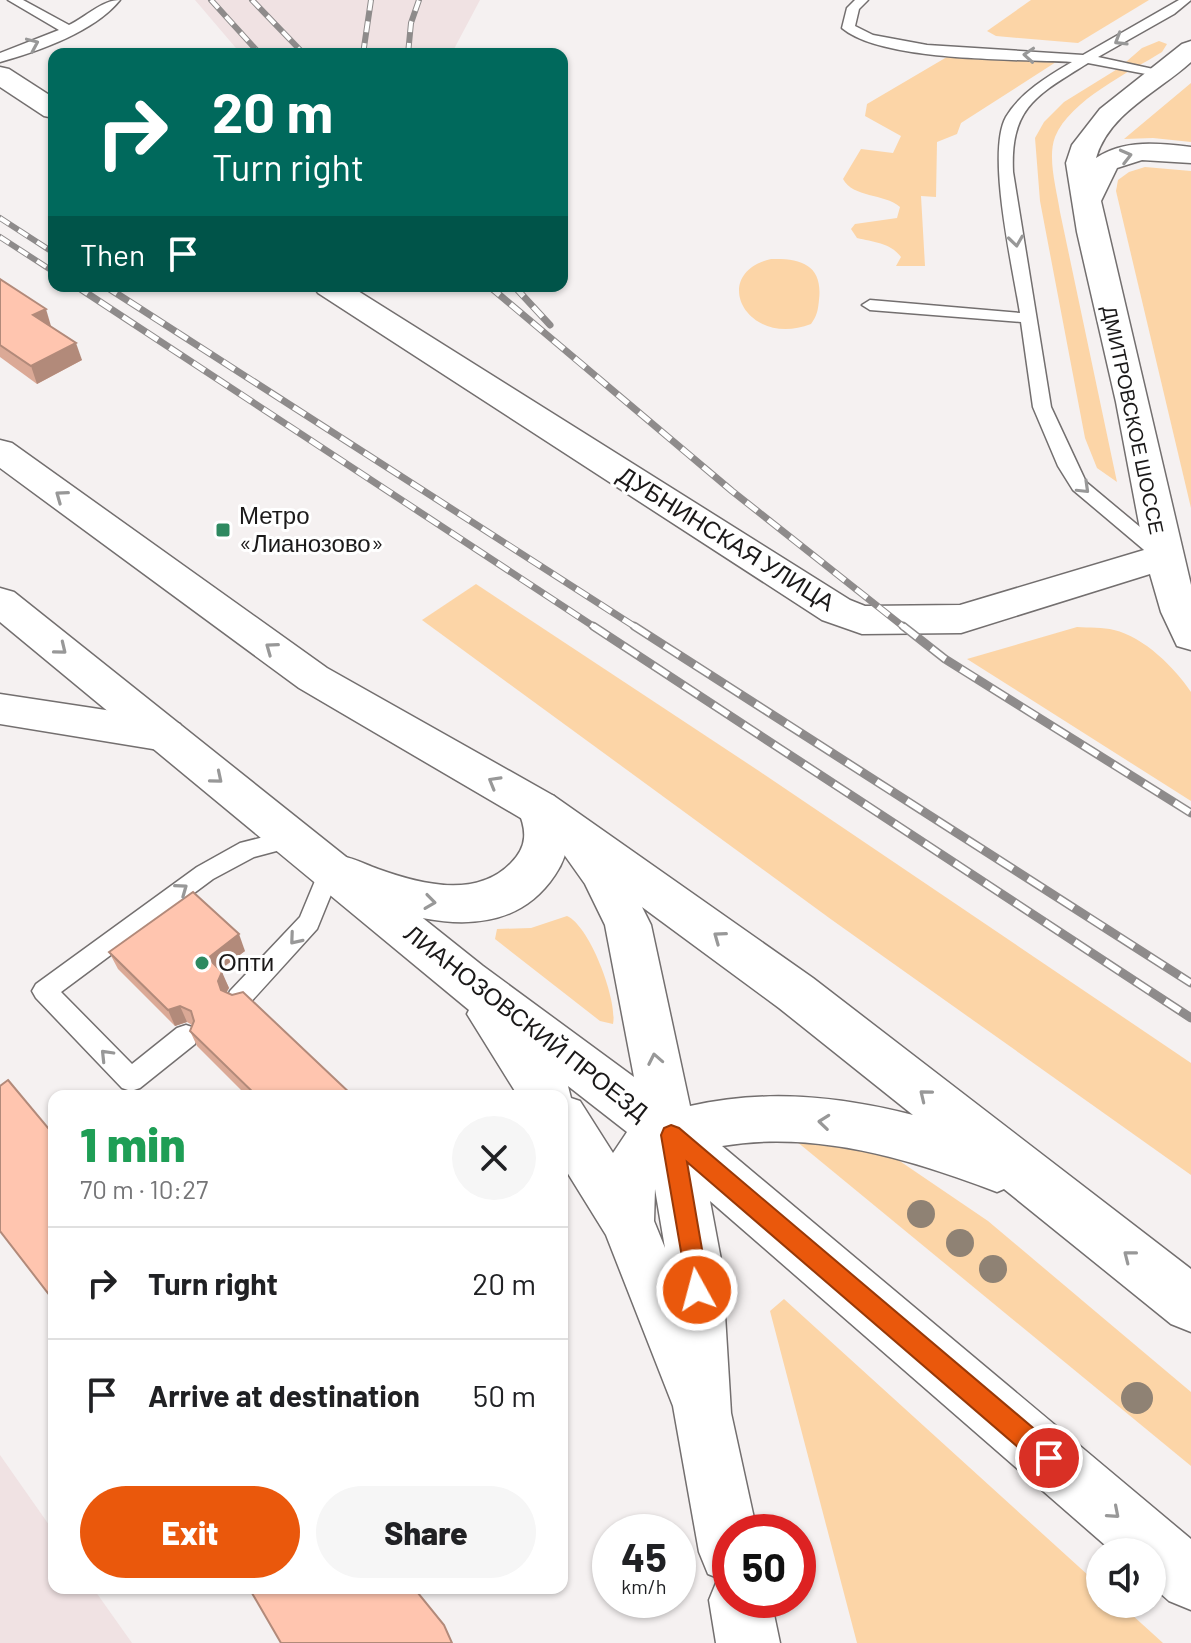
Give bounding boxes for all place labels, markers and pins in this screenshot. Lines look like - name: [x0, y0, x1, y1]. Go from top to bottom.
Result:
- place label: Метро «Лианозово»: [239, 500, 384, 557]
- marker: Метро «Лианозово»: [214, 521, 232, 539]
- place label: Опти: [218, 947, 274, 976]
- marker: Опти: [193, 954, 211, 972]
- pin: [1015, 1424, 1083, 1492]

